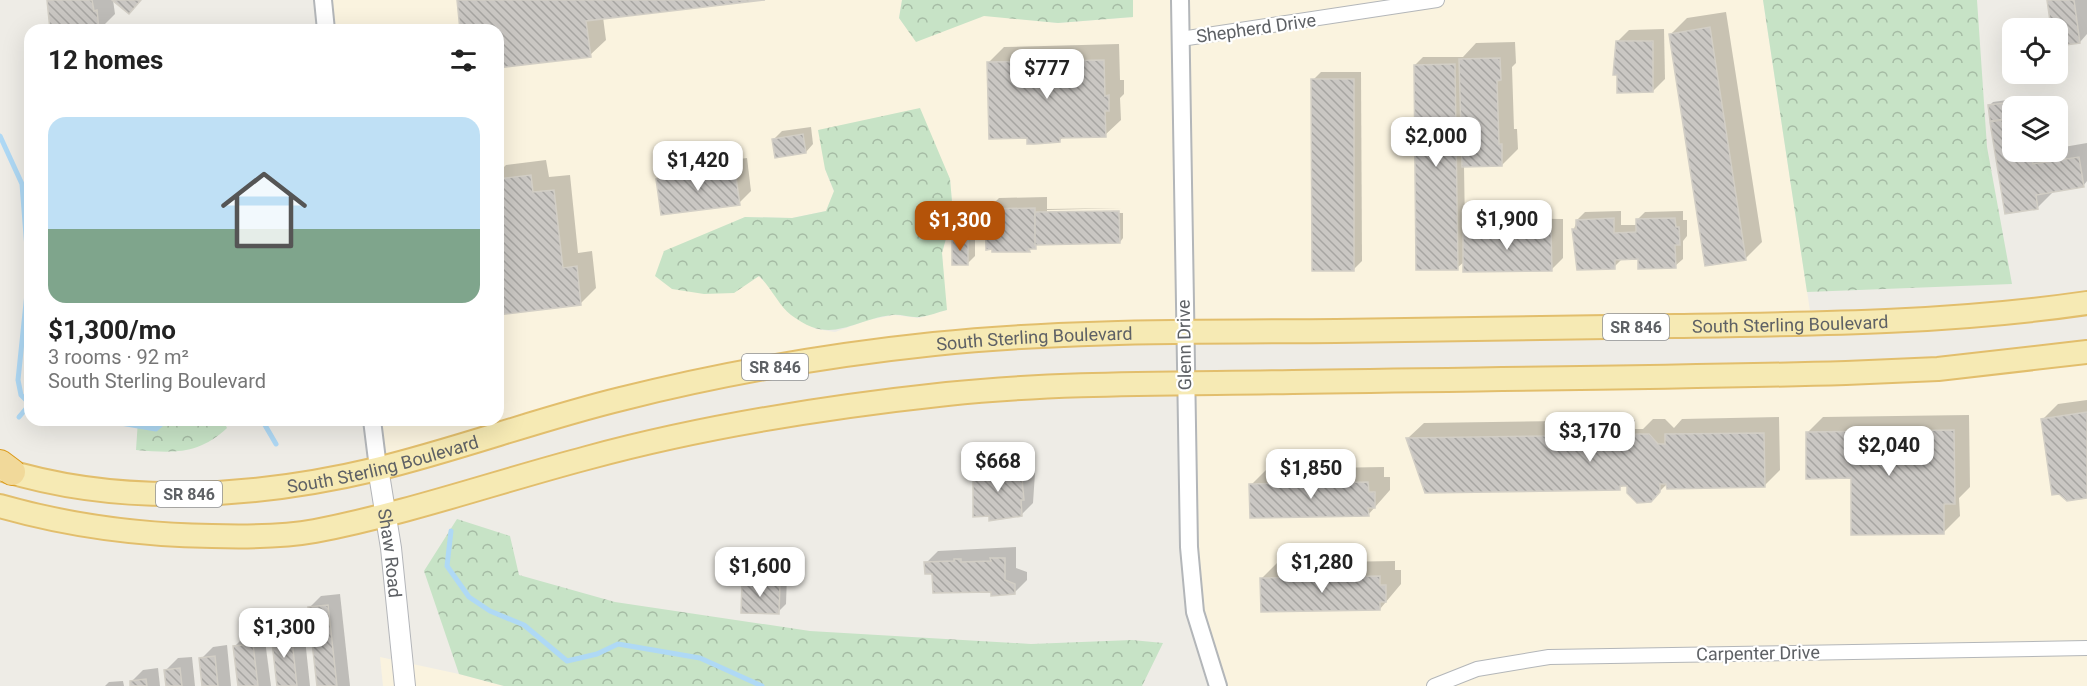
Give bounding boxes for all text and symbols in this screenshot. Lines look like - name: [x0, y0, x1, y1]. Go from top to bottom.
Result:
- street label: Shepherd Drive: [1195, 9, 1317, 47]
- map controls: [2002, 18, 2068, 162]
- button: locate: [2002, 18, 2068, 84]
- icon: filters: [447, 44, 480, 77]
- text: 12 homes: [48, 45, 163, 75]
- pin: $777: [1011, 49, 1083, 100]
- text: $777: [1024, 56, 1070, 80]
- button: layers: [2002, 96, 2068, 162]
- pin: $2,000: [1387, 117, 1485, 168]
- text: $2,000: [1405, 124, 1467, 148]
- pin: $1,420: [649, 141, 747, 192]
- text: $1,420: [667, 148, 729, 172]
- icon: home: [210, 156, 318, 264]
- pin: $1,900: [1458, 200, 1556, 251]
- pin: $1,300: [911, 201, 1009, 252]
- text: $1,900: [1476, 207, 1538, 231]
- text: $1,300: [929, 208, 991, 232]
- street label: Glenn Drive: [1173, 299, 1195, 391]
- street label: South Sterling Boulevard: [1692, 310, 1889, 336]
- road number: SR 846: [1603, 314, 1669, 340]
- text: $1,300/mo: [48, 315, 176, 345]
- street label: South Sterling Boulevard: [935, 322, 1133, 354]
- text: 3 rooms · 92 m²: [48, 345, 189, 369]
- road number: SR 846: [742, 354, 808, 380]
- text: South Sterling Boulevard: [48, 369, 266, 393]
- pin: $3,170: [1541, 412, 1639, 463]
- text: $3,170: [1559, 419, 1621, 443]
- pin: $2,040: [1840, 426, 1938, 477]
- street label: South Sterling Boulevard: [285, 431, 481, 497]
- text: $2,040: [1858, 433, 1920, 457]
- pin: $668: [962, 442, 1034, 493]
- text: $668: [975, 449, 1021, 473]
- pin: $1,850: [1262, 449, 1360, 500]
- text: $1,850: [1280, 456, 1342, 480]
- road number: SR 846: [156, 481, 222, 507]
- street label: Shaw Road: [374, 507, 406, 599]
- pin: $1,280: [1273, 543, 1371, 594]
- pin: $1,600: [711, 547, 809, 598]
- text: $1,280: [1291, 550, 1353, 574]
- text: $1,600: [729, 554, 791, 578]
- pin: $1,300: [235, 608, 333, 659]
- text: $1,300: [253, 615, 315, 639]
- street label: Carpenter Drive: [1696, 641, 1820, 665]

